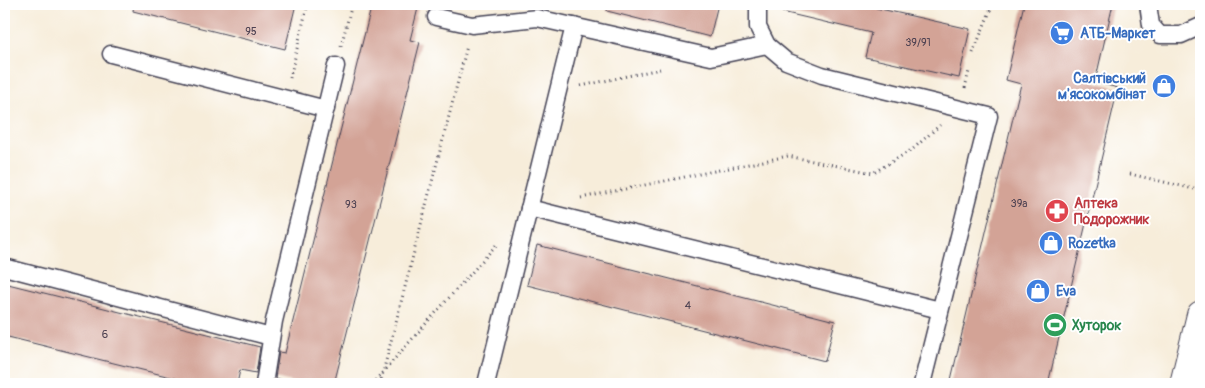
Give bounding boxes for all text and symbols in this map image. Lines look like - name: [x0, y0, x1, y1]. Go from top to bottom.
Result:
- supermarket icon: АТБ-Маркет: [1049, 20, 1075, 46]
- house number: 95: [245, 25, 257, 38]
- place label: АТБ-Маркет: [1080, 25, 1157, 42]
- house number: 39/91: [905, 36, 931, 49]
- place label: Салтівський м'ясокомбінат: [1058, 70, 1147, 103]
- shop icon: Салтівський м'ясокомбінат: [1151, 73, 1177, 99]
- place label: Аптека Подорожник: [1074, 195, 1149, 228]
- house number: 39а: [1011, 197, 1027, 210]
- house number: 93: [345, 198, 357, 211]
- pharmacy icon: Аптека Подорожник: [1044, 198, 1070, 224]
- shop icon: Rozetka: [1038, 230, 1064, 256]
- place label: Rozetka: [1068, 235, 1116, 252]
- shop icon: Eva: [1025, 278, 1051, 304]
- place label: Eva: [1056, 283, 1077, 300]
- house number: 4: [685, 299, 692, 312]
- sports icon: Хуторок: [1042, 312, 1068, 338]
- place label: Хуторок: [1072, 317, 1121, 334]
- house number: 6: [102, 328, 108, 341]

